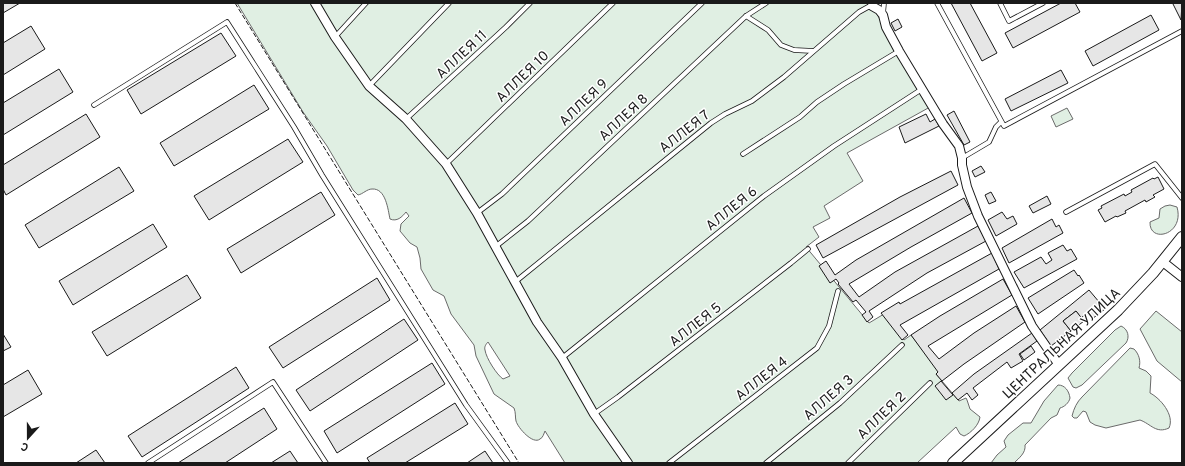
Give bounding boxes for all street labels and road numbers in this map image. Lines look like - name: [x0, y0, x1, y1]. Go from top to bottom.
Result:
- street label: АЛЛЕЯ 11: [433, 27, 491, 83]
- street label: АЛЛЕЯ 10: [493, 48, 553, 106]
- street label: АЛЛЕЯ 9: [556, 76, 612, 130]
- street label: АЛЛЕЯ 8: [596, 91, 652, 145]
- street label: АЛЛЕЯ 7: [656, 107, 714, 157]
- street label: АЛЛЕЯ 6: [703, 183, 761, 235]
- street label: ЦЕНТРАЛЬНАЯ УЛИЦА: [1000, 285, 1125, 403]
- street label: АЛЛЕЯ 5: [666, 300, 725, 351]
- street label: АЛЛЕЯ 4: [732, 354, 791, 405]
- street label: АЛЛЕЯ 3: [800, 372, 858, 425]
- street label: АЛЛЕЯ 2: [854, 389, 910, 444]

